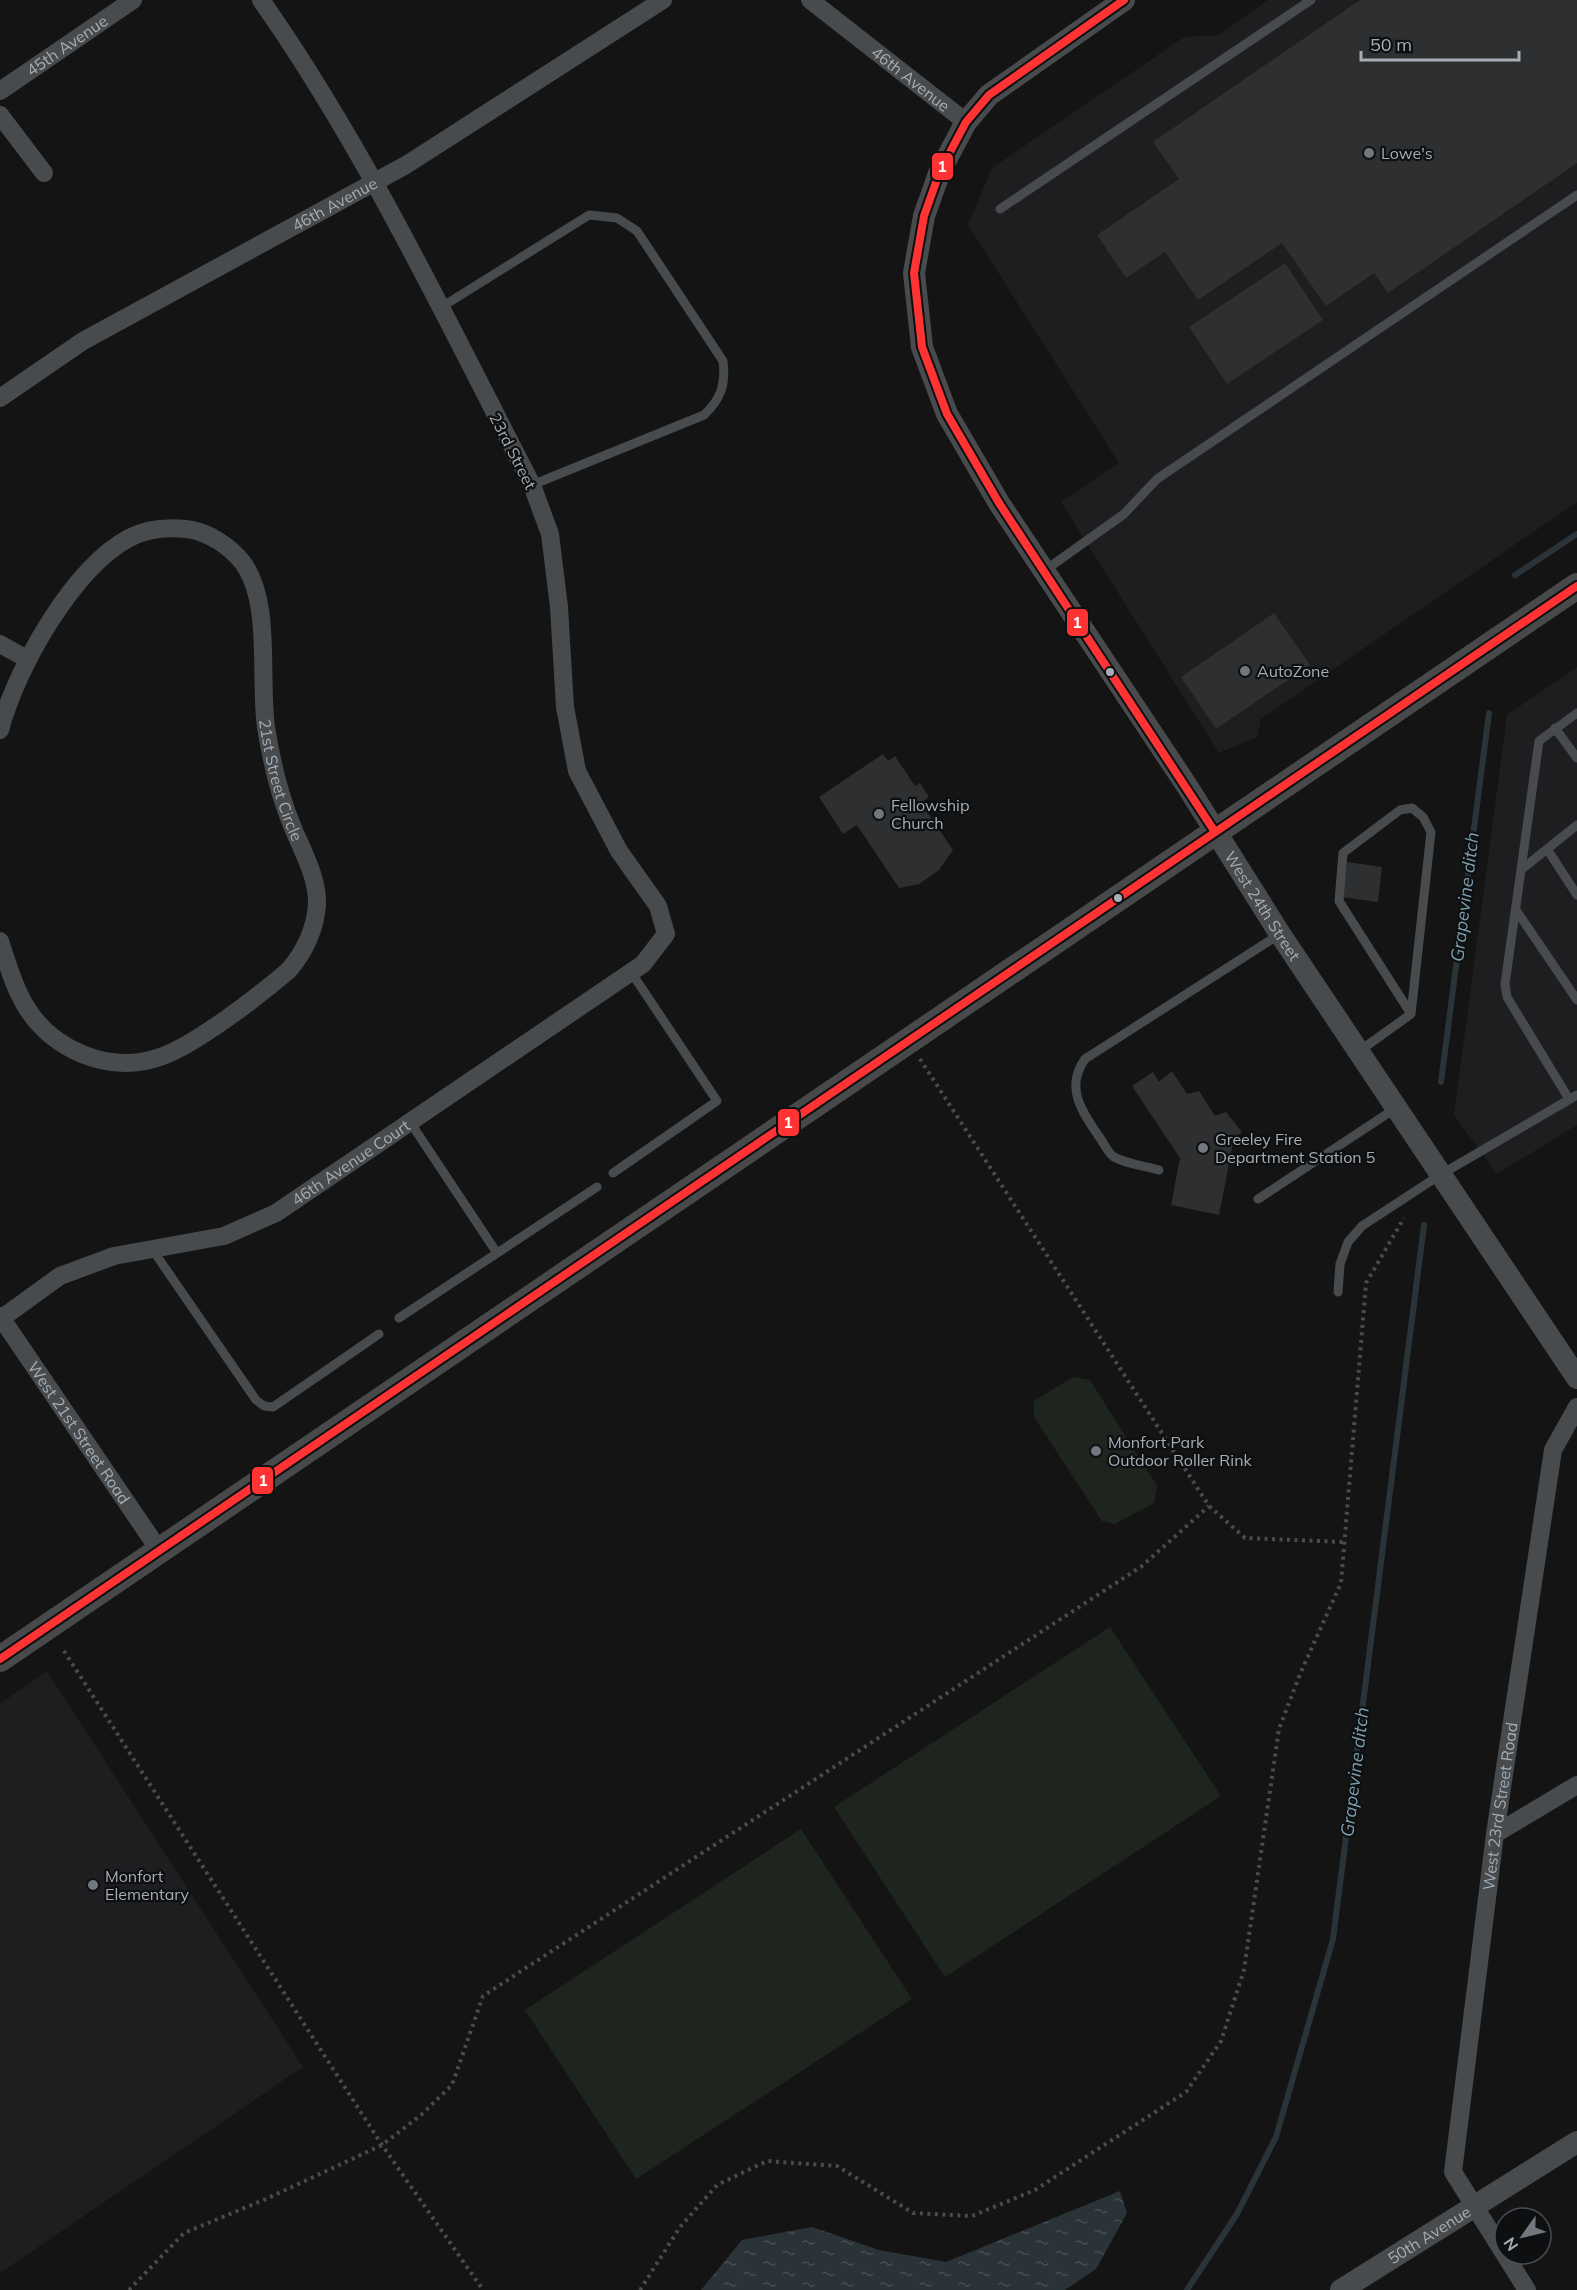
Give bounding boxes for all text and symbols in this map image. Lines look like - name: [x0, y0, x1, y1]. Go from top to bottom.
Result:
- street label: 45th Avenue: [22, 10, 111, 80]
- scale bar: [1361, 24, 1518, 62]
- text: 50 m: [1370, 33, 1412, 56]
- street label: 46th Avenue: [868, 42, 954, 116]
- place label: Lowe's: [1381, 143, 1433, 163]
- marker: Lowe's: [1362, 146, 1376, 160]
- line badge: 1: [931, 152, 954, 181]
- text: 1: [937, 156, 947, 176]
- street label: 46th Avenue: [288, 173, 381, 235]
- street label: 23rd Street: [485, 410, 541, 493]
- line badge: 1: [1066, 608, 1089, 637]
- text: 1: [1072, 612, 1082, 632]
- place label: AutoZone: [1257, 661, 1329, 681]
- marker: AutoZone: [1238, 664, 1252, 678]
- unlabelled marker: [1104, 666, 1116, 678]
- street label: 21st Street Circle: [255, 718, 307, 844]
- place label: Fellowship Church: [891, 795, 970, 833]
- marker: Fellowship Church: [872, 807, 886, 821]
- water label: Grapevine ditch: [1445, 831, 1484, 963]
- street label: West 24th Street: [1220, 847, 1305, 965]
- unlabelled marker: [1112, 892, 1124, 904]
- line badge: 1: [777, 1108, 800, 1137]
- text: 1: [783, 1112, 793, 1132]
- street label: 46th Avenue Court: [287, 1115, 414, 1210]
- place label: Greeley Fire Department Station 5: [1215, 1129, 1375, 1167]
- marker: Greeley Fire Department Station 5: [1196, 1141, 1210, 1155]
- street label: West 21st Street Road: [24, 1358, 135, 1508]
- place label: Monfort Park Outdoor Roller Rink: [1108, 1432, 1253, 1470]
- marker: Monfort Park Outdoor Roller Rink: [1089, 1444, 1103, 1458]
- line badge: 1: [251, 1466, 274, 1495]
- text: 1: [258, 1470, 268, 1490]
- water label: Grapevine ditch: [1335, 1706, 1374, 1838]
- street label: West 23rd Street Road: [1478, 1721, 1522, 1892]
- place label: Monfort Elementary: [105, 1866, 190, 1904]
- marker: Monfort Elementary: [86, 1878, 100, 1892]
- street label: 50th Avenue: [1384, 2201, 1474, 2268]
- north arrow: [1493, 2206, 1553, 2266]
- text: N: [1499, 2234, 1522, 2255]

